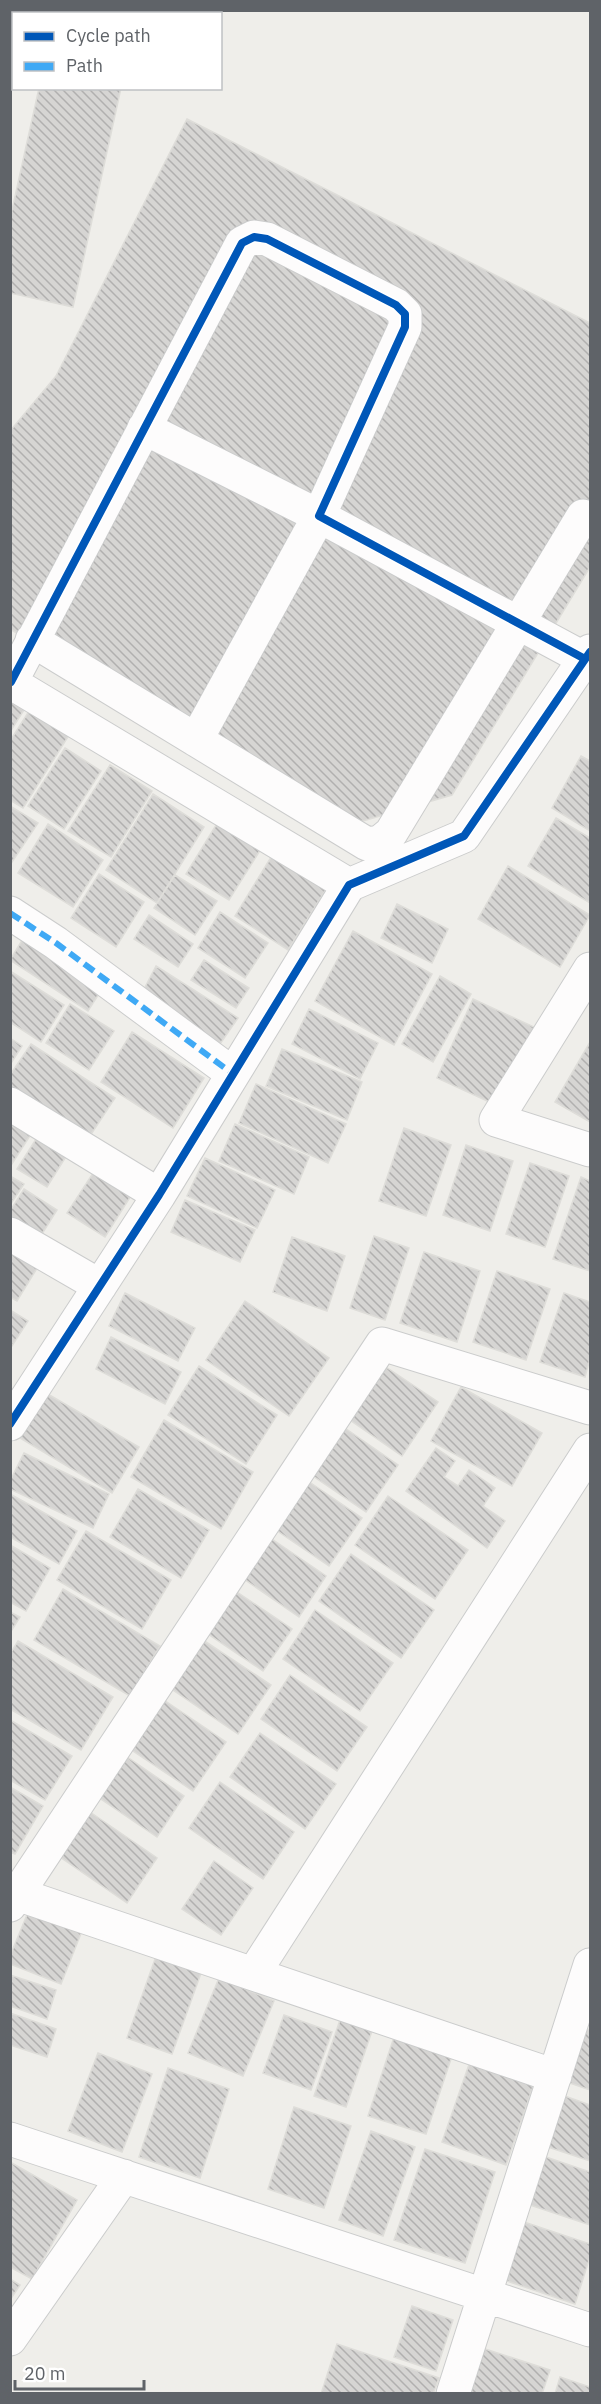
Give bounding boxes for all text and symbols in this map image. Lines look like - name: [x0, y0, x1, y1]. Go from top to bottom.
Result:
- legend: [12, 12, 222, 90]
- text: Cycle path: [66, 24, 151, 47]
- text: Path: [66, 54, 103, 77]
- scale bar: [15, 2353, 144, 2391]
- text: 20 m: [24, 2362, 66, 2385]

